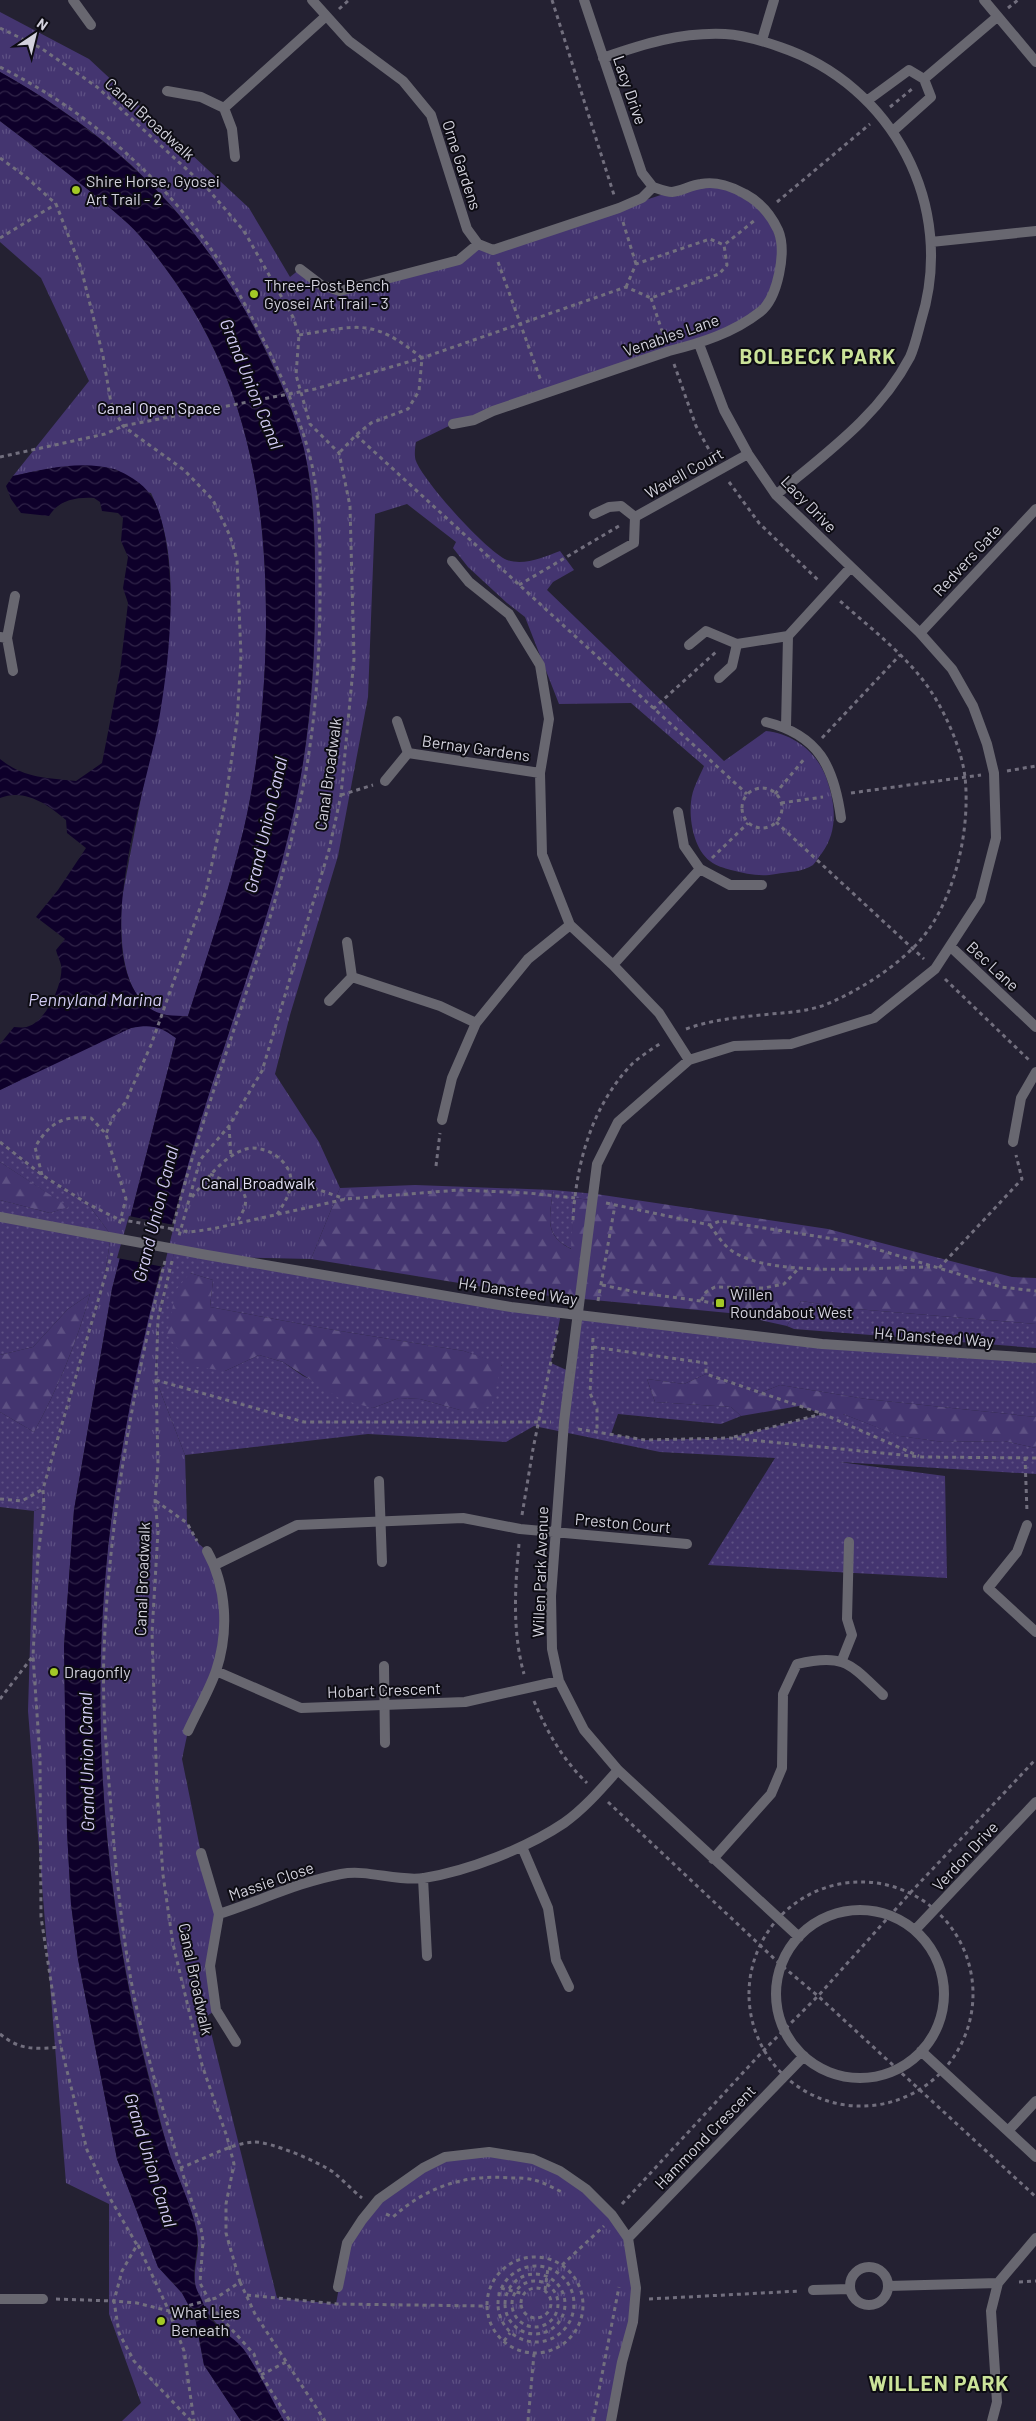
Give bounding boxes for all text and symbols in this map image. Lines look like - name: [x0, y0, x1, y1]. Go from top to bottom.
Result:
- north arrow: [10, 10, 60, 60]
- text: N: [34, 14, 51, 34]
- street label: Lacy Drive: [610, 53, 651, 127]
- street label: Canal Broadwalk: [102, 73, 199, 164]
- street label: Orne Gardens: [439, 118, 486, 212]
- place label: Shire Horse, Gyosei Art Trail - 2: [86, 171, 220, 208]
- marker: Shire Horse, Gyosei Art Trail - 2: [70, 184, 82, 196]
- place label: Three-Post Bench Gyosei Art Trail - 3: [264, 275, 389, 312]
- marker: Three-Post Bench Gyosei Art Trail - 3: [248, 288, 260, 300]
- street label: Venables Lane: [620, 309, 721, 360]
- water label: Grand Union Canal: [216, 315, 288, 452]
- district label: BOLBECK PARK: [740, 343, 896, 368]
- park label: Canal Open Space: [97, 398, 221, 417]
- street label: Wavell Court: [641, 443, 726, 502]
- street label: Lacy Drive: [778, 471, 841, 536]
- street label: Redvers Gate: [928, 520, 1005, 600]
- street label: Canal Broadwalk: [310, 716, 345, 832]
- street label: Bernay Gardens: [421, 731, 531, 764]
- water label: Grand Union Canal: [239, 754, 291, 895]
- street label: Bec Lane: [963, 937, 1023, 995]
- water label: Pennyland Marina: [28, 988, 162, 1010]
- water label: Grand Union Canal: [128, 1144, 183, 1284]
- park label: Canal Broadwalk: [201, 1173, 315, 1192]
- street label: H4 Dansteed Way: [457, 1273, 579, 1308]
- place label: Willen Roundabout West: [730, 1284, 853, 1321]
- marker: Willen Roundabout West: [714, 1297, 726, 1309]
- street label: H4 Dansteed Way: [873, 1323, 995, 1350]
- street label: Willen Park Avenue: [528, 1506, 551, 1638]
- street label: Preston Court: [574, 1509, 672, 1536]
- street label: Canal Broadwalk: [130, 1522, 153, 1636]
- place label: Dragonfly: [64, 1662, 131, 1681]
- marker: Dragonfly: [48, 1666, 60, 1678]
- street label: Hobart Crescent: [327, 1678, 441, 1701]
- water label: Grand Union Canal: [74, 1692, 98, 1832]
- street label: Verdon Drive: [928, 1817, 1002, 1894]
- street label: Massie Close: [226, 1857, 316, 1904]
- street label: Canal Broadwalk: [175, 1921, 218, 2037]
- street label: Hammond Crescent: [650, 2081, 759, 2193]
- water label: Grand Union Canal: [120, 2090, 182, 2229]
- place label: What Lies Beneath: [171, 2302, 240, 2339]
- marker: What Lies Beneath: [155, 2315, 167, 2327]
- district label: WILLEN PARK: [869, 2370, 1009, 2395]

